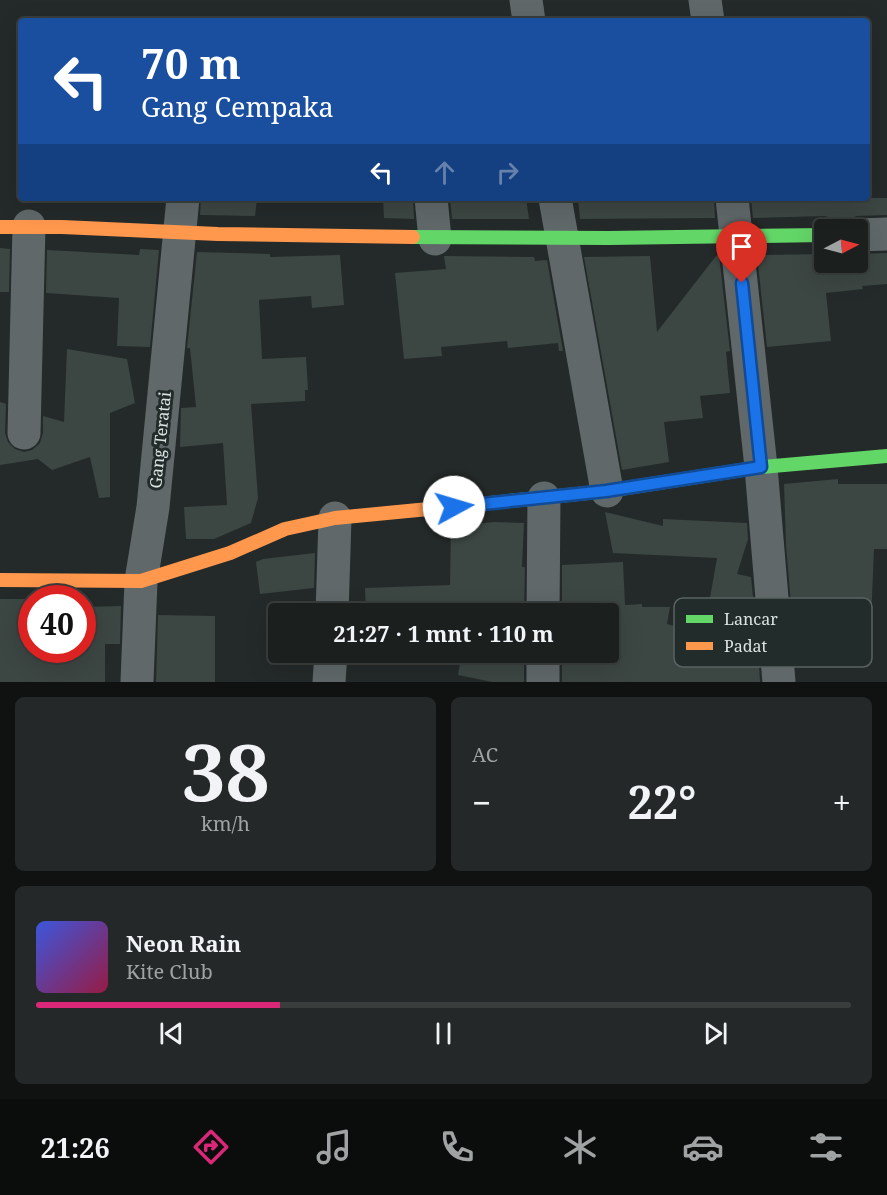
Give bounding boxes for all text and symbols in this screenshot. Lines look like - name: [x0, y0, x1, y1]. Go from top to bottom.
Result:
- text: 70 m: [141, 34, 241, 91]
- icon: left: [42, 42, 120, 120]
- text: Gang Cempaka: [141, 88, 334, 125]
- icon: left: [365, 156, 398, 189]
- icon: ahead: [428, 156, 461, 189]
- icon: right: [491, 156, 524, 189]
- north arrow: [814, 219, 868, 273]
- map controls: [814, 219, 868, 273]
- pin: [716, 221, 767, 283]
- icon: arrive: [725, 230, 758, 263]
- street label: Gang Teratai: [144, 391, 176, 489]
- position arrow: [422, 475, 486, 539]
- speed limit sign: 40: [18, 585, 96, 663]
- legend: [674, 598, 872, 667]
- text: Lancar: [724, 608, 778, 630]
- text: 21:27 · 1 mnt · 110 m: [333, 618, 554, 648]
- text: Padat: [724, 635, 768, 657]
- text: 38: [181, 718, 270, 824]
- text: AC: [472, 741, 498, 768]
- text: 22°: [627, 771, 696, 832]
- text: −: [472, 780, 491, 825]
- text: +: [833, 780, 851, 825]
- text: km/h: [201, 810, 250, 837]
- text: Neon Rain: [126, 928, 241, 958]
- text: Kite Club: [126, 958, 213, 985]
- icon: previous: [155, 1017, 188, 1050]
- icon: pause: [427, 1017, 460, 1050]
- icon: next: [699, 1017, 732, 1050]
- icon: directions: [190, 1126, 232, 1168]
- icon: music: [313, 1126, 355, 1168]
- icon: phone: [436, 1126, 478, 1168]
- icon: climate: [559, 1126, 601, 1168]
- icon: car: [682, 1126, 724, 1168]
- icon: filters: [805, 1126, 847, 1168]
- text: 21:26: [40, 1129, 110, 1166]

